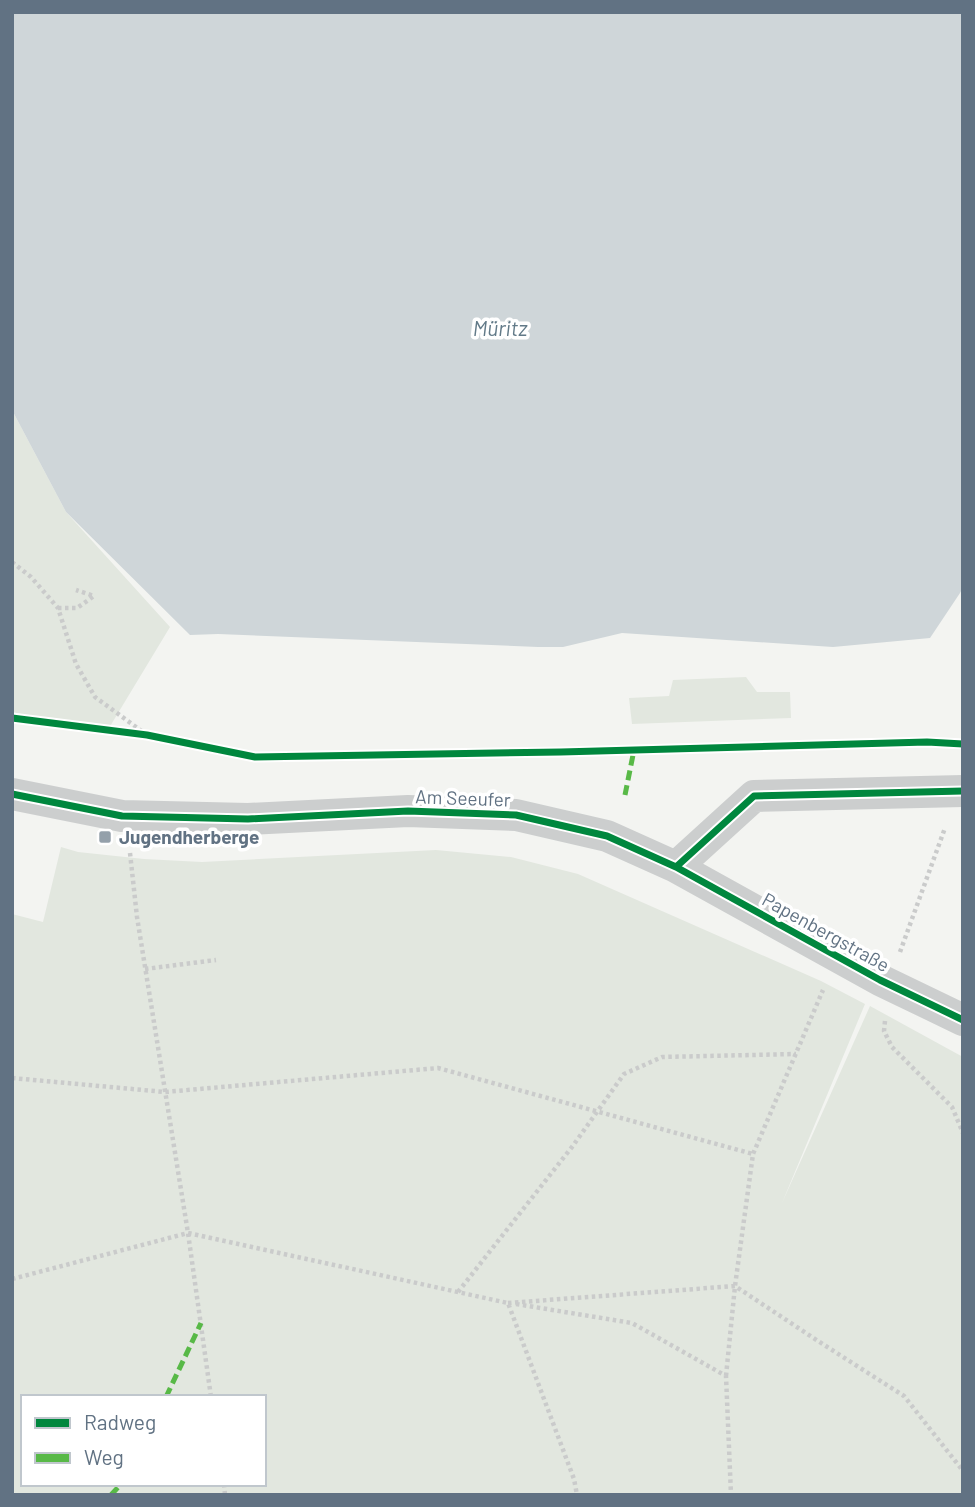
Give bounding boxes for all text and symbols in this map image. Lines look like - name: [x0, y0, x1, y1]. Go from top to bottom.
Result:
- water label: Müritz: [473, 315, 528, 340]
- street label: Am Seeufer: [415, 784, 511, 811]
- place label: Jugendherberge: [119, 825, 259, 848]
- marker: Jugendherberge: [97, 829, 113, 845]
- street label: Papenbergstraße: [759, 887, 894, 976]
- legend: [21, 1395, 266, 1486]
- text: Radweg: [84, 1409, 156, 1434]
- text: Weg: [84, 1444, 124, 1469]

